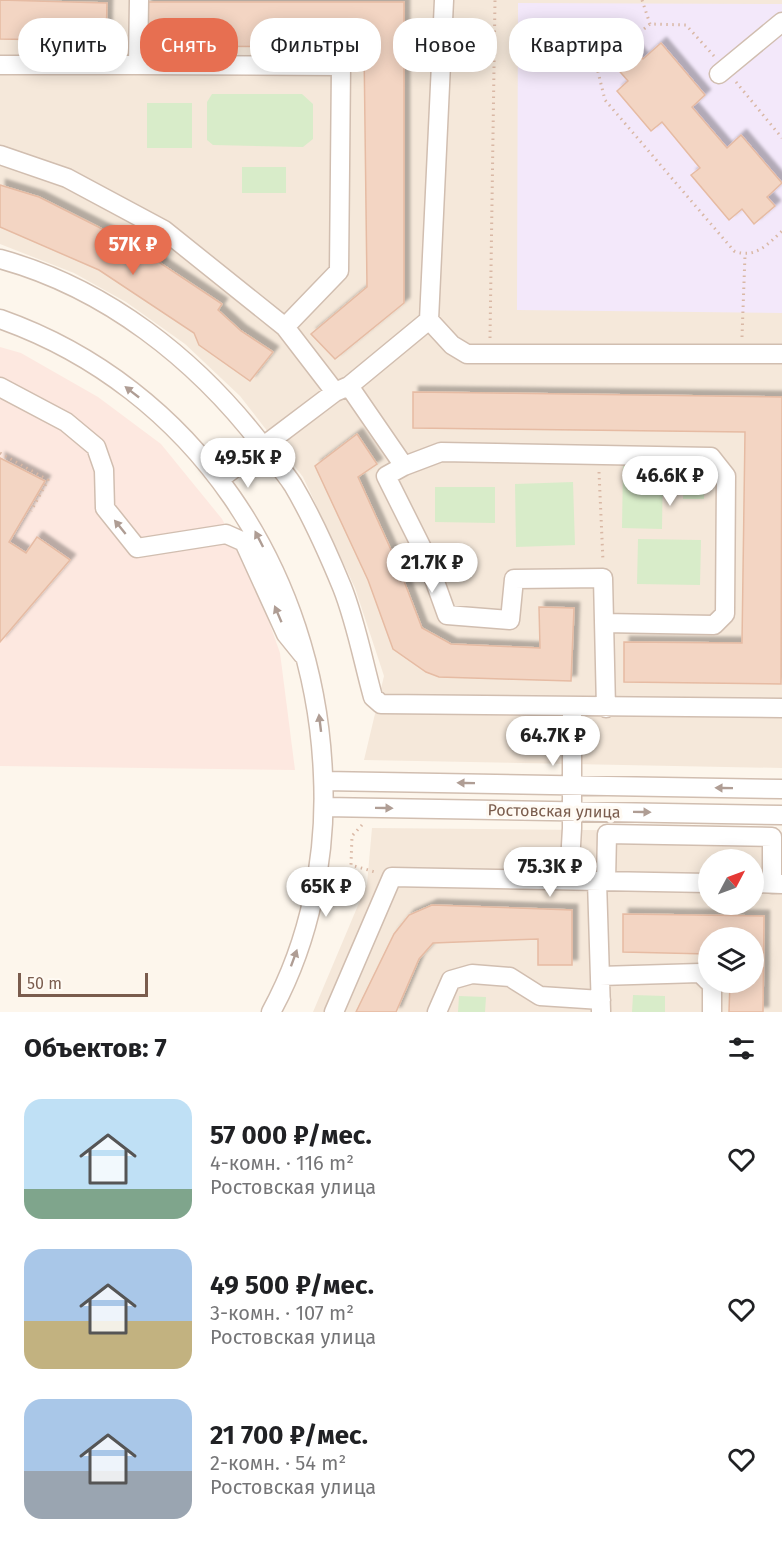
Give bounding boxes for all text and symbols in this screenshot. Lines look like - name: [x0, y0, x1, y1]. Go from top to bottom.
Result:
- chip: Купить: [18, 18, 128, 72]
- chip: Снять: [140, 18, 238, 72]
- chip: Фильтры: [250, 18, 381, 72]
- chip: Новое: [393, 18, 497, 72]
- chip: Квартира: [509, 18, 644, 72]
- pin: 57K ₽: [91, 225, 175, 276]
- text: 57K ₽: [109, 232, 157, 256]
- one-way arrow: [125, 387, 140, 399]
- pin: 49.5K ₽: [193, 438, 303, 489]
- text: 49.5K ₽: [214, 445, 282, 469]
- pin: 46.6K ₽: [615, 456, 725, 507]
- text: 46.6K ₽: [636, 463, 704, 487]
- one-way arrow: [115, 520, 127, 535]
- one-way arrow: [254, 530, 264, 547]
- pin: 21.7K ₽: [377, 543, 487, 594]
- text: 21.7K ₽: [401, 550, 463, 574]
- one-way arrow: [273, 605, 283, 623]
- one-way arrow: [315, 713, 324, 732]
- pin: 64.7K ₽: [498, 716, 608, 767]
- text: 64.7K ₽: [520, 723, 586, 747]
- one-way arrow: [456, 779, 475, 788]
- one-way arrow: [714, 783, 733, 792]
- street label: Ростовская улица: [487, 800, 621, 822]
- one-way arrow: [374, 803, 393, 813]
- one-way arrow: [632, 807, 651, 817]
- pin: 75.3K ₽: [495, 847, 605, 898]
- north arrow: [698, 849, 764, 915]
- map controls: [698, 849, 764, 993]
- text: 75.3K ₽: [518, 854, 582, 878]
- pin: 65K ₽: [284, 867, 368, 918]
- text: 65K ₽: [300, 874, 352, 898]
- button: layers: [698, 927, 764, 993]
- one-way arrow: [290, 949, 300, 967]
- scale bar: [18, 970, 148, 998]
- text: 50 m: [27, 974, 62, 993]
- icon: filters: [725, 1032, 758, 1065]
- text: Объектов: 7: [24, 1033, 167, 1064]
- text: 57 000 ₽/мес.: [210, 1120, 372, 1151]
- icon: home: [72, 1123, 144, 1195]
- icon: heart: [725, 1143, 758, 1176]
- text: 4-комн. · 116 m²: [210, 1151, 354, 1175]
- text: Ростовская улица: [210, 1175, 376, 1199]
- text: 49 500 ₽/мес.: [210, 1270, 374, 1301]
- icon: home: [72, 1273, 144, 1345]
- icon: heart: [725, 1293, 758, 1326]
- text: 3-комн. · 107 m²: [210, 1301, 354, 1325]
- text: Ростовская улица: [210, 1325, 376, 1349]
- text: 21 700 ₽/мес.: [210, 1420, 368, 1451]
- icon: home: [72, 1423, 144, 1495]
- icon: heart: [725, 1443, 758, 1476]
- text: 2-комн. · 54 m²: [210, 1451, 346, 1475]
- text: Ростовская улица: [210, 1475, 376, 1499]

